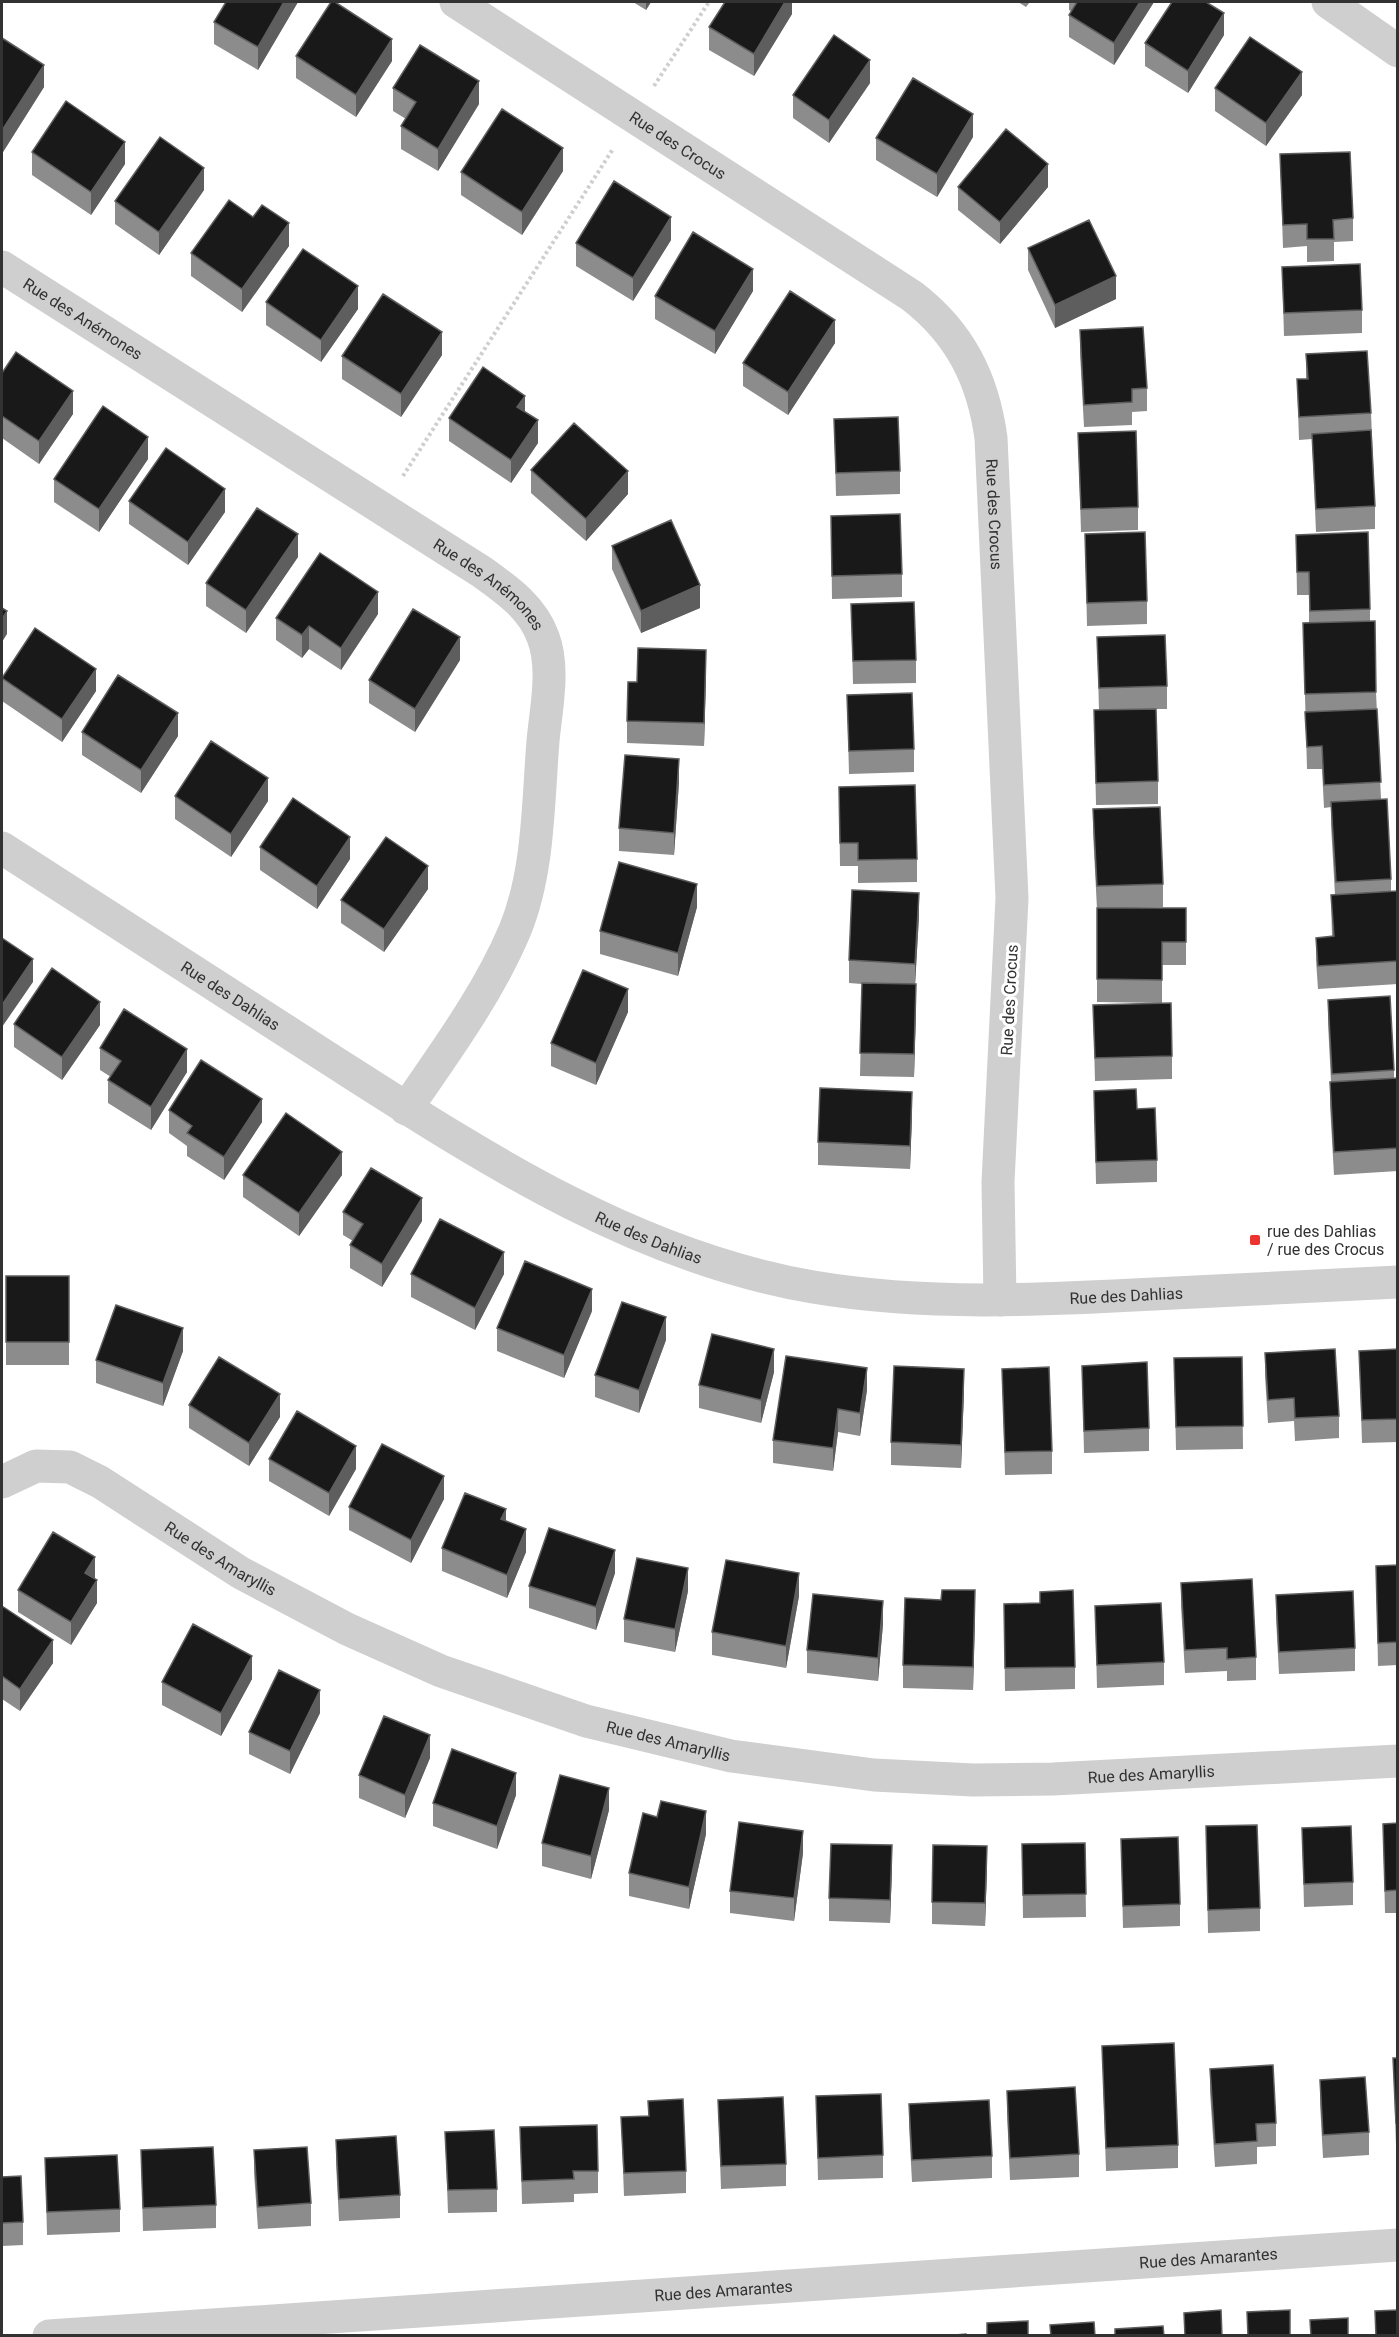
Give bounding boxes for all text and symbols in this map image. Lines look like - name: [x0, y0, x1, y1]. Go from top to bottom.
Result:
- street label: Rue des Crocus: [626, 107, 729, 184]
- street label: Rue des Anémones: [20, 274, 146, 364]
- street label: Rue des Crocus: [982, 458, 1006, 570]
- street label: Rue des Anémones: [430, 535, 548, 634]
- street label: Rue des Crocus: [997, 944, 1022, 1056]
- street label: Rue des Dahlias: [177, 957, 283, 1035]
- street label: Rue des Dahlias: [592, 1207, 704, 1268]
- place label: rue des Dahlias / rue des Crocus: [1267, 1222, 1384, 1259]
- marker: rue des Dahlias / rue des Crocus: [1248, 1233, 1262, 1247]
- street label: Rue des Dahlias: [1069, 1284, 1183, 1308]
- street label: Rue des Amaryllis: [161, 1517, 279, 1600]
- street label: Rue des Amaryllis: [604, 1717, 732, 1766]
- street label: Rue des Amaryllis: [1087, 1762, 1215, 1787]
- street label: Rue des Amarantes: [1139, 2244, 1278, 2272]
- street label: Rue des Amarantes: [654, 2277, 793, 2305]

